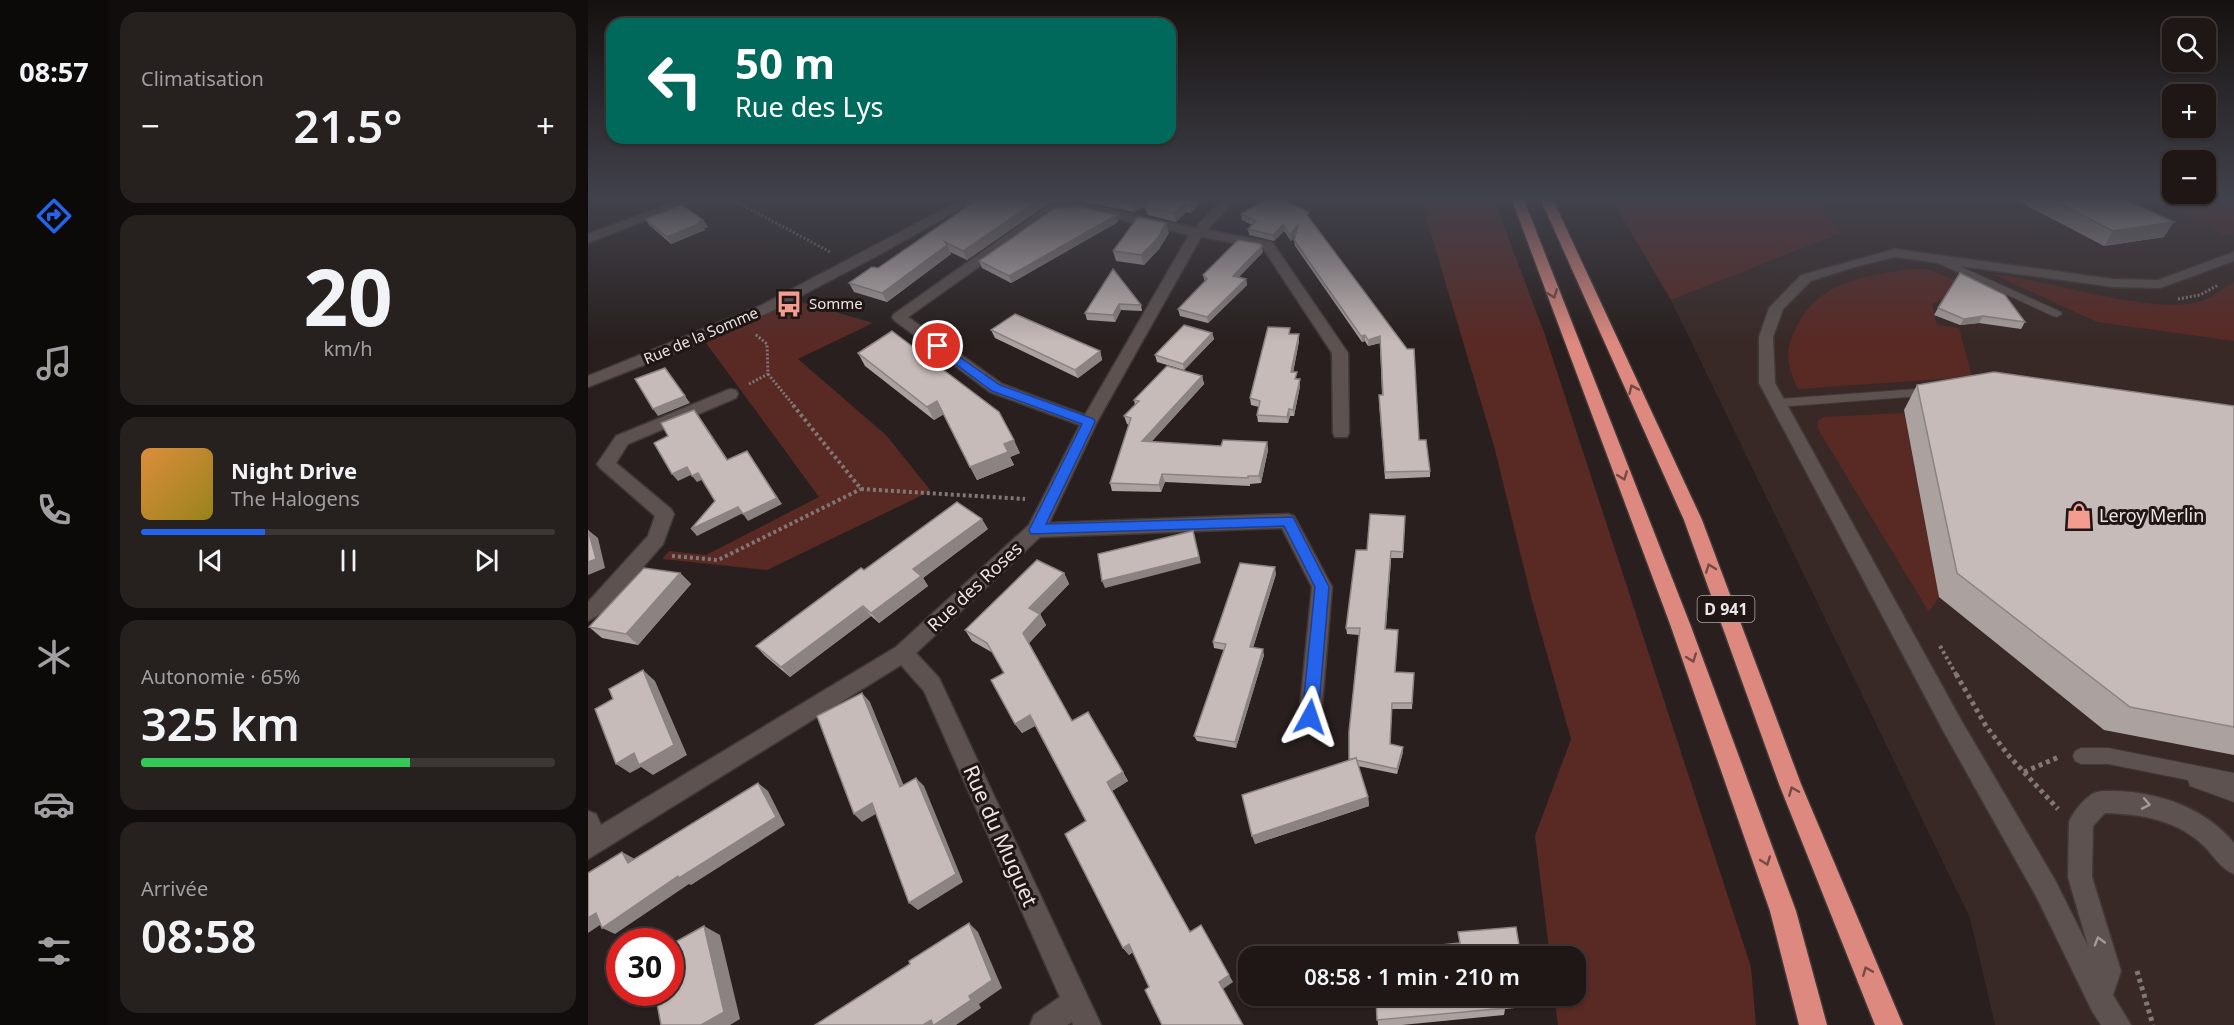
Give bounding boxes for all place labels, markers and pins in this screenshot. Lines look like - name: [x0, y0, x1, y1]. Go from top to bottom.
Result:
- bus stop icon: Somme: [774, 289, 804, 319]
- place label: Somme: [809, 293, 863, 313]
- pin: [912, 320, 963, 371]
- shop icon: Leroy Merlin: [2064, 501, 2094, 531]
- place label: Leroy Merlin: [2099, 503, 2204, 527]

